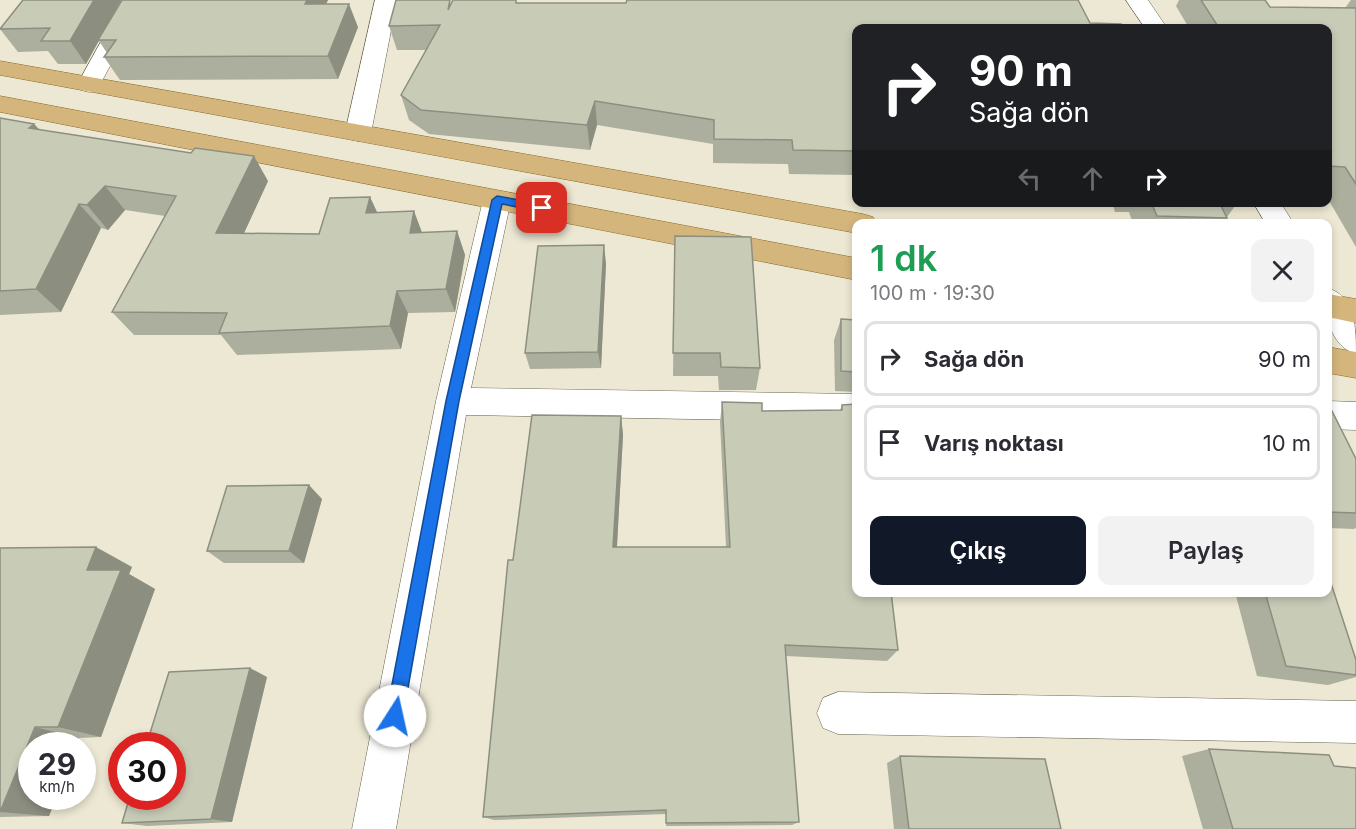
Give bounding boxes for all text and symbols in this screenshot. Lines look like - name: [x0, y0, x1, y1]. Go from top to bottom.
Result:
- text: 90 m: [969, 45, 1073, 96]
- icon: right: [870, 48, 948, 126]
- text: Sağa dön: [969, 96, 1089, 129]
- icon: left: [1013, 162, 1046, 195]
- icon: ahead: [1076, 162, 1109, 195]
- icon: right: [1139, 162, 1172, 195]
- pin: [516, 182, 567, 233]
- icon: arrive: [525, 191, 558, 224]
- text: 1 dk: [870, 236, 937, 280]
- button: close: [1251, 239, 1314, 302]
- text: 100 m · 19:30: [870, 281, 995, 305]
- icon: right: [873, 342, 906, 375]
- text: Sağa dön: [924, 346, 1024, 372]
- text: 90 m: [1258, 346, 1311, 372]
- icon: arrive: [873, 426, 906, 459]
- text: Varış noktası: [924, 430, 1064, 456]
- text: 10 m: [1263, 430, 1311, 456]
- button: Çıkış: [870, 516, 1086, 585]
- button: Paylaş: [1098, 516, 1314, 585]
- position arrow: [363, 684, 427, 748]
- speed limit sign: 30: [108, 732, 186, 810]
- text: 29: [38, 746, 76, 782]
- text: km/h: [39, 777, 75, 796]

